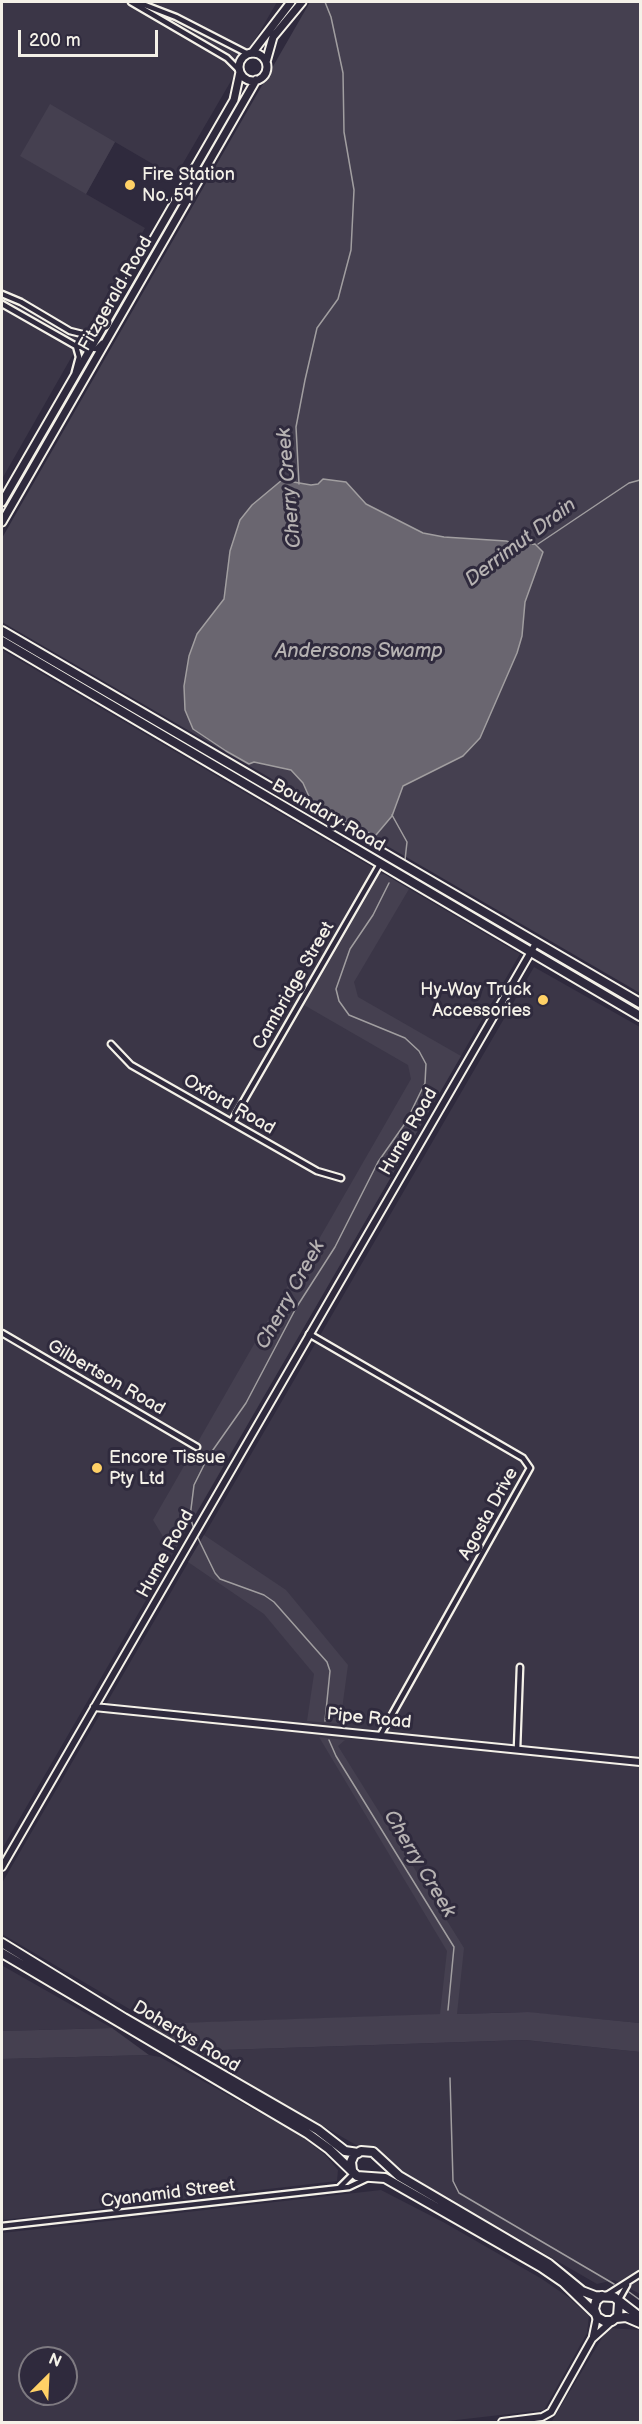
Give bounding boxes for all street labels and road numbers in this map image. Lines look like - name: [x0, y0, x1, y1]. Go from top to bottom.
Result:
- street label: Fitzgerald Road: [74, 233, 158, 355]
- street label: Boundary Road: [268, 775, 388, 857]
- street label: Cambridge Street: [249, 918, 339, 1054]
- street label: Oxford Road: [179, 1070, 279, 1140]
- street label: Hume Road: [375, 1085, 443, 1179]
- street label: Gilbertson Road: [43, 1336, 169, 1420]
- street label: Agosta Drive: [455, 1464, 523, 1564]
- street label: Hume Road: [133, 1506, 199, 1602]
- street label: Pipe Road: [326, 1704, 412, 1734]
- street label: Dohertys Road: [128, 1997, 244, 2077]
- street label: Cyanamid Street: [100, 2175, 236, 2213]

